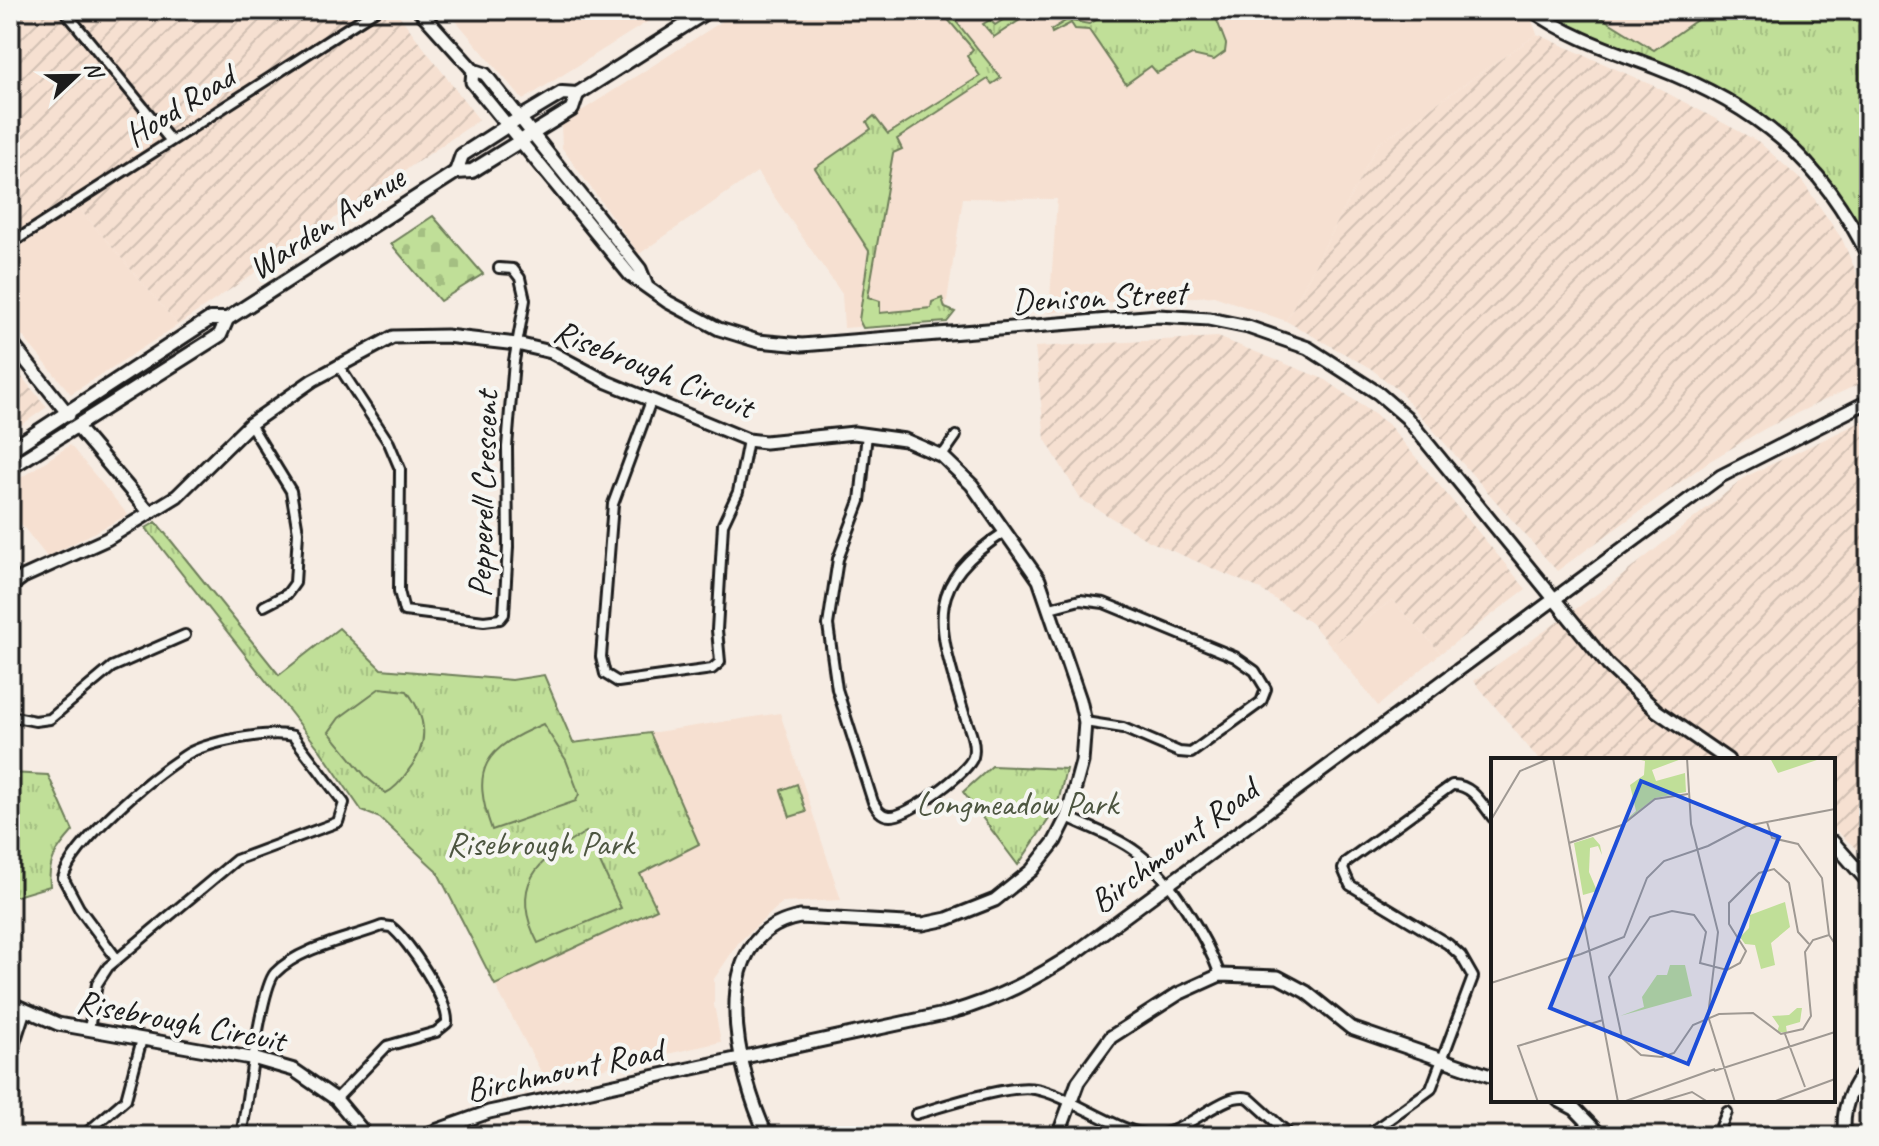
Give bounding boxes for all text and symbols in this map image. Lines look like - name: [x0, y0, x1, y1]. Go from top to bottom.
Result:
- north arrow: [36, 36, 116, 116]
- street label: Hood Road: [116, 52, 247, 156]
- text: N: [78, 57, 110, 84]
- street label: Warden Avenue: [240, 155, 414, 289]
- street label: Denison Street: [1011, 270, 1192, 323]
- street label: Risebrough Circuit: [548, 309, 763, 429]
- street label: Pepperell Crescent: [457, 386, 508, 598]
- inset map: [1491, 758, 1835, 1102]
- street label: Birchmount Road: [1081, 765, 1270, 923]
- park label: Longmeadow Park: [916, 782, 1120, 825]
- park label: Risebrough Park: [447, 822, 636, 865]
- street label: Risebrough Circuit: [73, 979, 292, 1062]
- street label: Birchmount Road: [462, 1027, 671, 1111]

